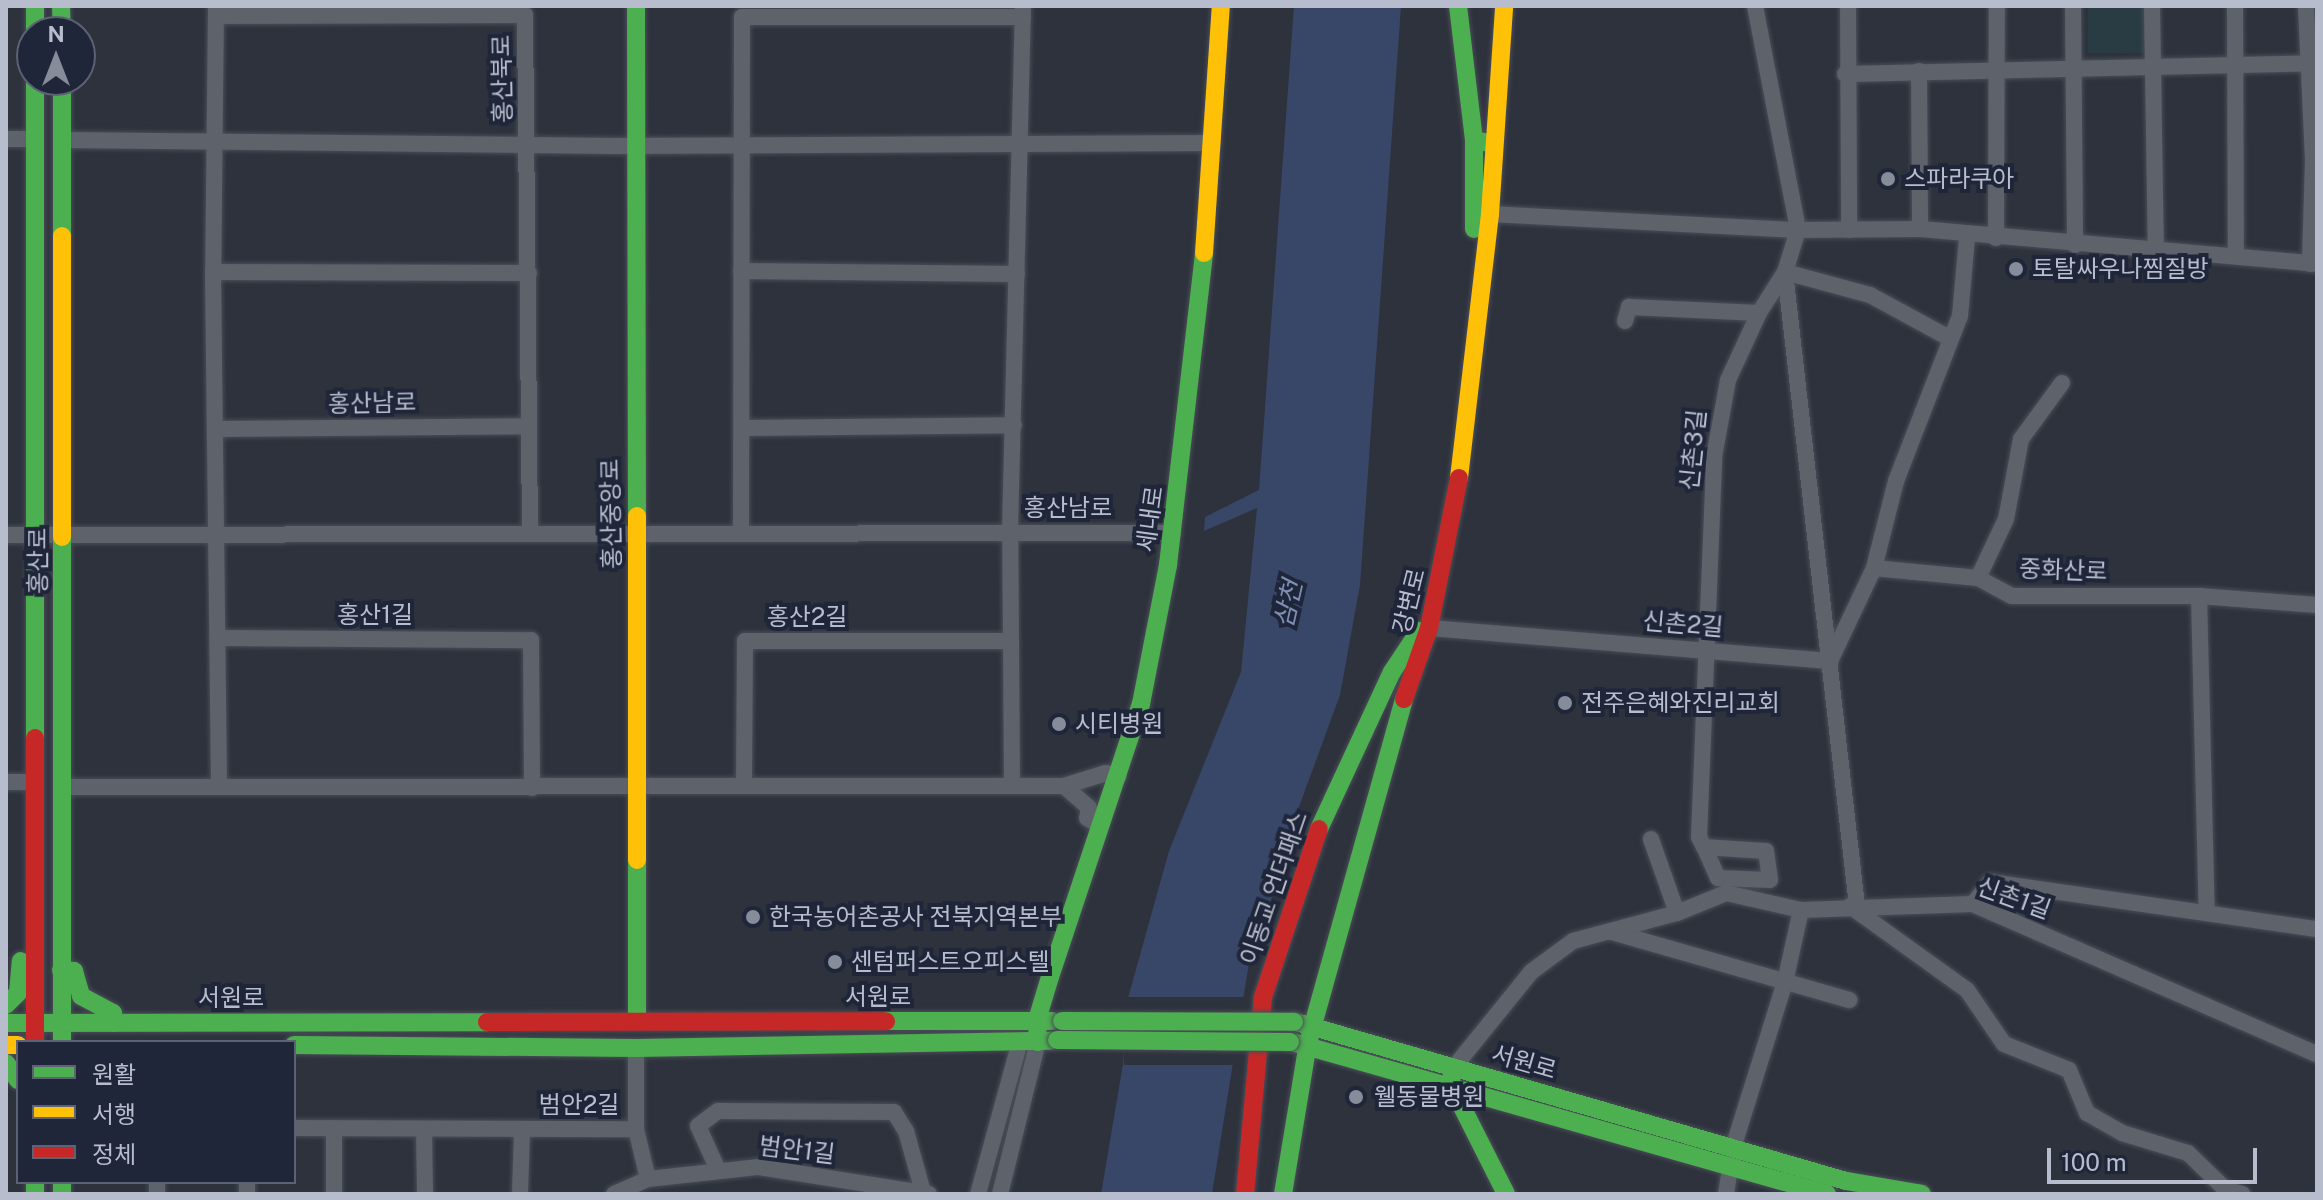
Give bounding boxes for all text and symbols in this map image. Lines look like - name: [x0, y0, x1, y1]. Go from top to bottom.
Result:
- north arrow: [16, 16, 96, 96]
- text: N: [47, 21, 65, 47]
- street label: 홍산북로: [487, 35, 517, 123]
- place label: 스파라쿠아: [1904, 165, 2014, 193]
- marker: 스파라쿠아: [1879, 170, 1897, 188]
- place label: 토탈싸우나찜질방: [2032, 255, 2209, 283]
- marker: 토탈싸우나찜질방: [2007, 260, 2025, 278]
- street label: 홍산남로: [328, 388, 416, 418]
- street label: 신촌3길: [1674, 408, 1712, 492]
- street label: 홍산중앙로: [596, 459, 626, 569]
- street label: 세내로: [1131, 484, 1169, 554]
- street label: 홍산남로: [1024, 494, 1112, 522]
- street label: 홍산로: [24, 528, 52, 594]
- street label: 중화산로: [2018, 554, 2108, 586]
- street label: 강변로: [1387, 565, 1431, 637]
- water label: 삼천: [1267, 577, 1309, 631]
- street label: 홍산1길: [337, 601, 413, 629]
- street label: 홍산2길: [767, 603, 847, 631]
- street label: 신촌2길: [1642, 606, 1724, 642]
- place label: 전주은혜와진리교회: [1581, 689, 1780, 717]
- marker: 전주은혜와진리교회: [1556, 694, 1574, 712]
- place label: 시티병원: [1075, 710, 1163, 738]
- marker: 시티병원: [1050, 715, 1068, 733]
- street label: 이동교 언더패스: [1234, 807, 1314, 969]
- street label: 신촌1길: [1973, 871, 2055, 925]
- place label: 한국농어촌공사 전북지역본부: [769, 903, 1062, 931]
- marker: 한국농어촌공사 전북지역본부: [744, 908, 762, 926]
- place label: 센텀퍼스트오피스텔: [851, 948, 1050, 976]
- marker: 센텀퍼스트오피스텔: [826, 953, 844, 971]
- street label: 서원로: [845, 983, 911, 1011]
- street label: 서원로: [198, 984, 264, 1012]
- street label: 서원로: [1488, 1039, 1560, 1085]
- legend: [16, 1040, 296, 1184]
- text: 원활: [92, 1060, 136, 1088]
- place label: 웰동물병원: [1374, 1083, 1484, 1111]
- marker: 웰동물병원: [1345, 1086, 1367, 1108]
- street label: 범안2길: [539, 1091, 619, 1119]
- text: 서행: [92, 1100, 136, 1128]
- street label: 범안1길: [758, 1131, 836, 1169]
- scale bar: [2051, 1132, 2261, 1182]
- text: 정체: [92, 1140, 136, 1168]
- text: 100 m: [2061, 1148, 2127, 1176]

